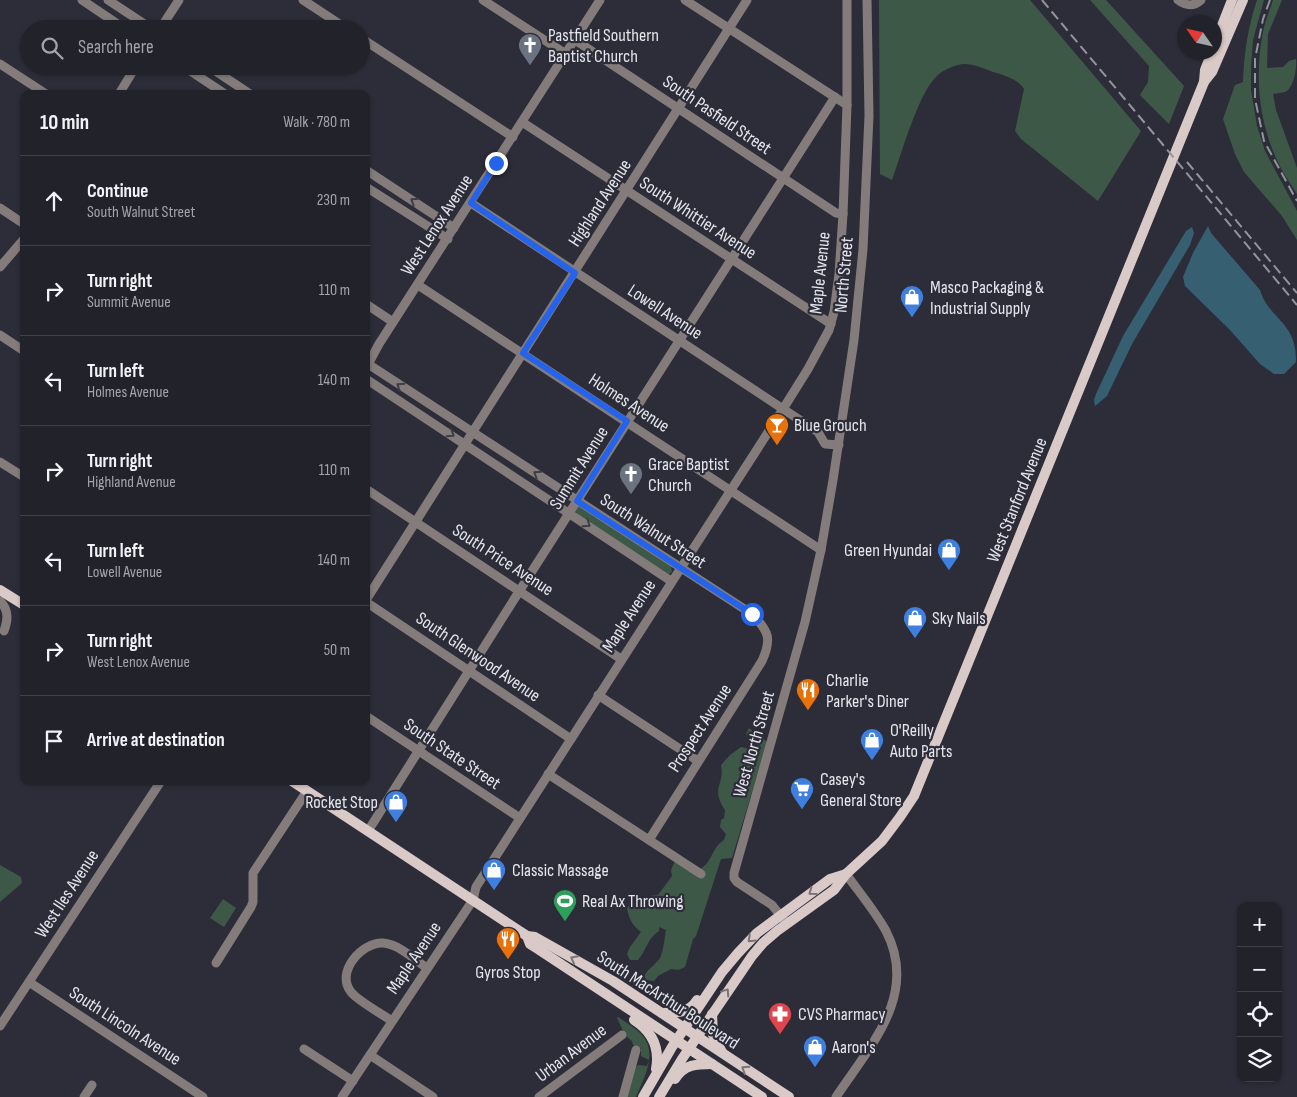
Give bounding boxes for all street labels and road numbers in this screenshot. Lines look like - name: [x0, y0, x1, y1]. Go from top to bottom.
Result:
- street label: South Pasfield Street: [659, 71, 776, 159]
- street label: Highland Avenue: [564, 155, 636, 251]
- street label: West Lenox Avenue: [397, 171, 477, 279]
- street label: South Whittier Avenue: [636, 172, 760, 264]
- street label: Maple Avenue: [805, 231, 835, 315]
- street label: North Street: [830, 236, 858, 314]
- street label: Lowell Avenue: [624, 280, 706, 344]
- street label: Holmes Avenue: [585, 369, 673, 437]
- street label: Summit Avenue: [545, 423, 613, 513]
- street label: West Stanford Avenue: [982, 435, 1052, 565]
- street label: South Walnut Street: [596, 489, 710, 573]
- street label: South Price Avenue: [449, 520, 557, 600]
- street label: Maple Avenue: [598, 576, 660, 656]
- street label: South Glenwood Avenue: [412, 608, 544, 706]
- street label: Prospect Avenue: [664, 680, 736, 776]
- street label: West North Street: [729, 688, 779, 800]
- street label: South State Street: [400, 714, 505, 794]
- street label: West Iles Avenue: [31, 846, 103, 942]
- street label: Maple Avenue: [382, 918, 446, 998]
- street label: South MacArthur Boulevard: [593, 946, 743, 1054]
- street label: South Lincoln Avenue: [65, 982, 185, 1070]
- street label: Urban Avenue: [532, 1020, 610, 1086]

